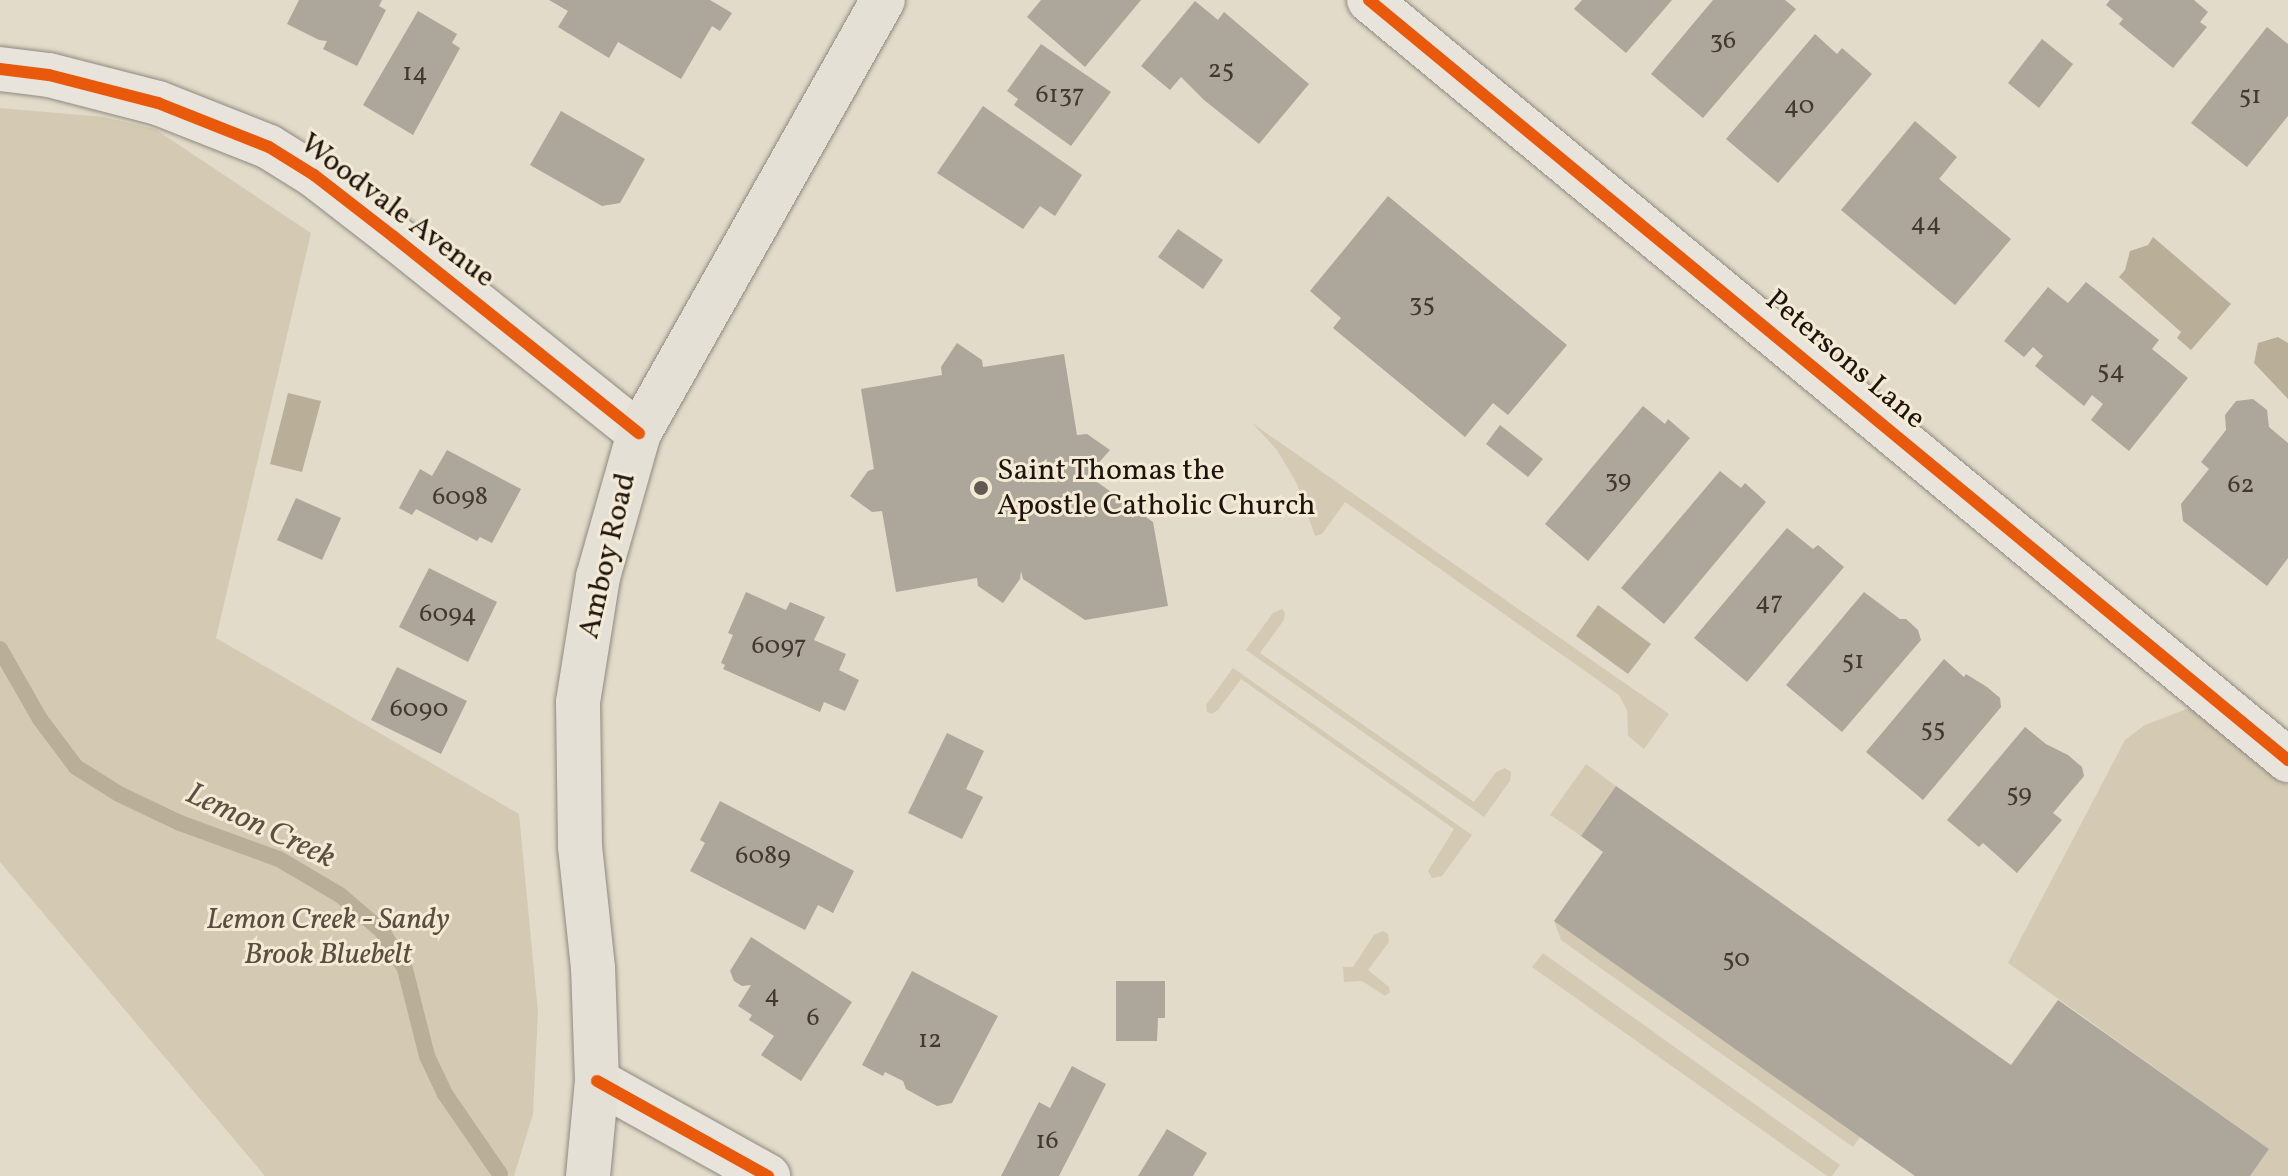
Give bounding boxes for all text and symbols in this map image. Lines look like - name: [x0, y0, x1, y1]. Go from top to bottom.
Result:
- house number: 36: [1710, 26, 1736, 58]
- house number: 25: [1208, 55, 1234, 87]
- house number: 14: [402, 58, 428, 90]
- house number: 6137: [1035, 80, 1085, 112]
- house number: 51: [2239, 81, 2261, 113]
- house number: 40: [1784, 91, 1814, 123]
- street label: Woodvale Avenue: [292, 126, 502, 296]
- house number: 44: [1910, 208, 1942, 240]
- street label: Petersons Lane: [1758, 283, 1932, 437]
- house number: 35: [1409, 289, 1435, 321]
- house number: 54: [2097, 356, 2125, 388]
- place label: Saint Thomas the Apostle Catholic Church: [997, 453, 1316, 524]
- house number: 39: [1605, 465, 1631, 497]
- street label: Amboy Road: [571, 469, 645, 643]
- house number: 62: [2227, 470, 2255, 502]
- marker: Saint Thomas the Apostle Catholic Church: [972, 479, 990, 497]
- house number: 6098: [432, 482, 488, 514]
- house number: 47: [1755, 587, 1783, 619]
- house number: 6094: [419, 599, 477, 631]
- house number: 6097: [751, 631, 807, 663]
- house number: 51: [1842, 646, 1864, 678]
- house number: 6090: [390, 694, 448, 726]
- house number: 55: [1920, 714, 1946, 746]
- water label: Lemon Creek: [179, 776, 341, 878]
- house number: 59: [2006, 779, 2032, 811]
- house number: 6089: [735, 841, 791, 873]
- park label: Lemon Creek - Sandy Brook Bluebelt: [206, 902, 450, 972]
- house number: 50: [1722, 944, 1750, 976]
- house number: 4: [764, 980, 780, 1012]
- house number: 6: [806, 1003, 820, 1035]
- house number: 12: [918, 1025, 942, 1057]
- house number: 16: [1035, 1126, 1059, 1158]

